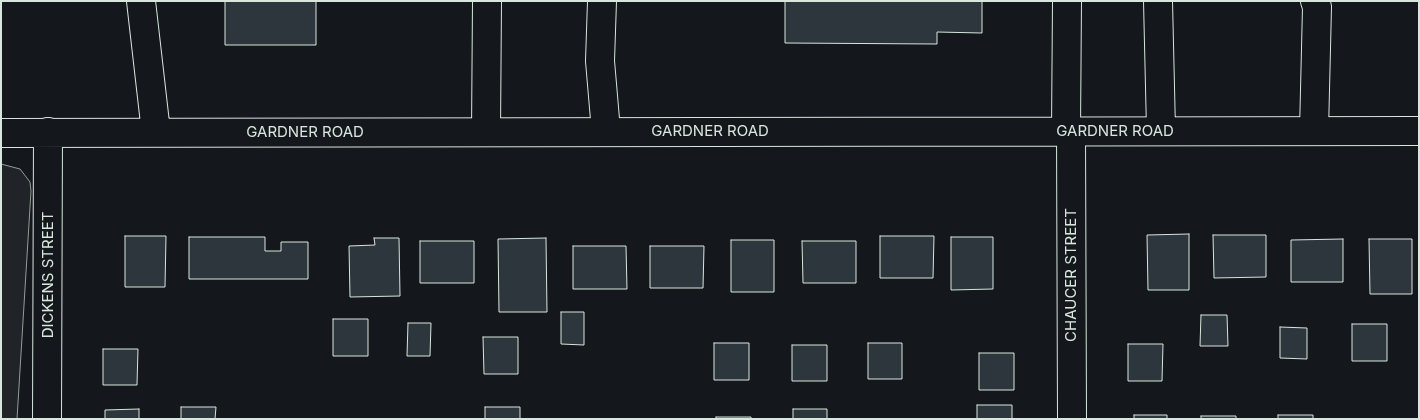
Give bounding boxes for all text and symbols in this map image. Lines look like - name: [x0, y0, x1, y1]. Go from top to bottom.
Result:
- street label: GARDNER ROAD: [651, 122, 769, 140]
- street label: GARDNER ROAD: [1056, 122, 1174, 140]
- street label: GARDNER ROAD: [246, 123, 364, 141]
- street label: CHAUCER STREET: [1062, 208, 1080, 342]
- street label: DICKENS STREET: [39, 212, 57, 338]

